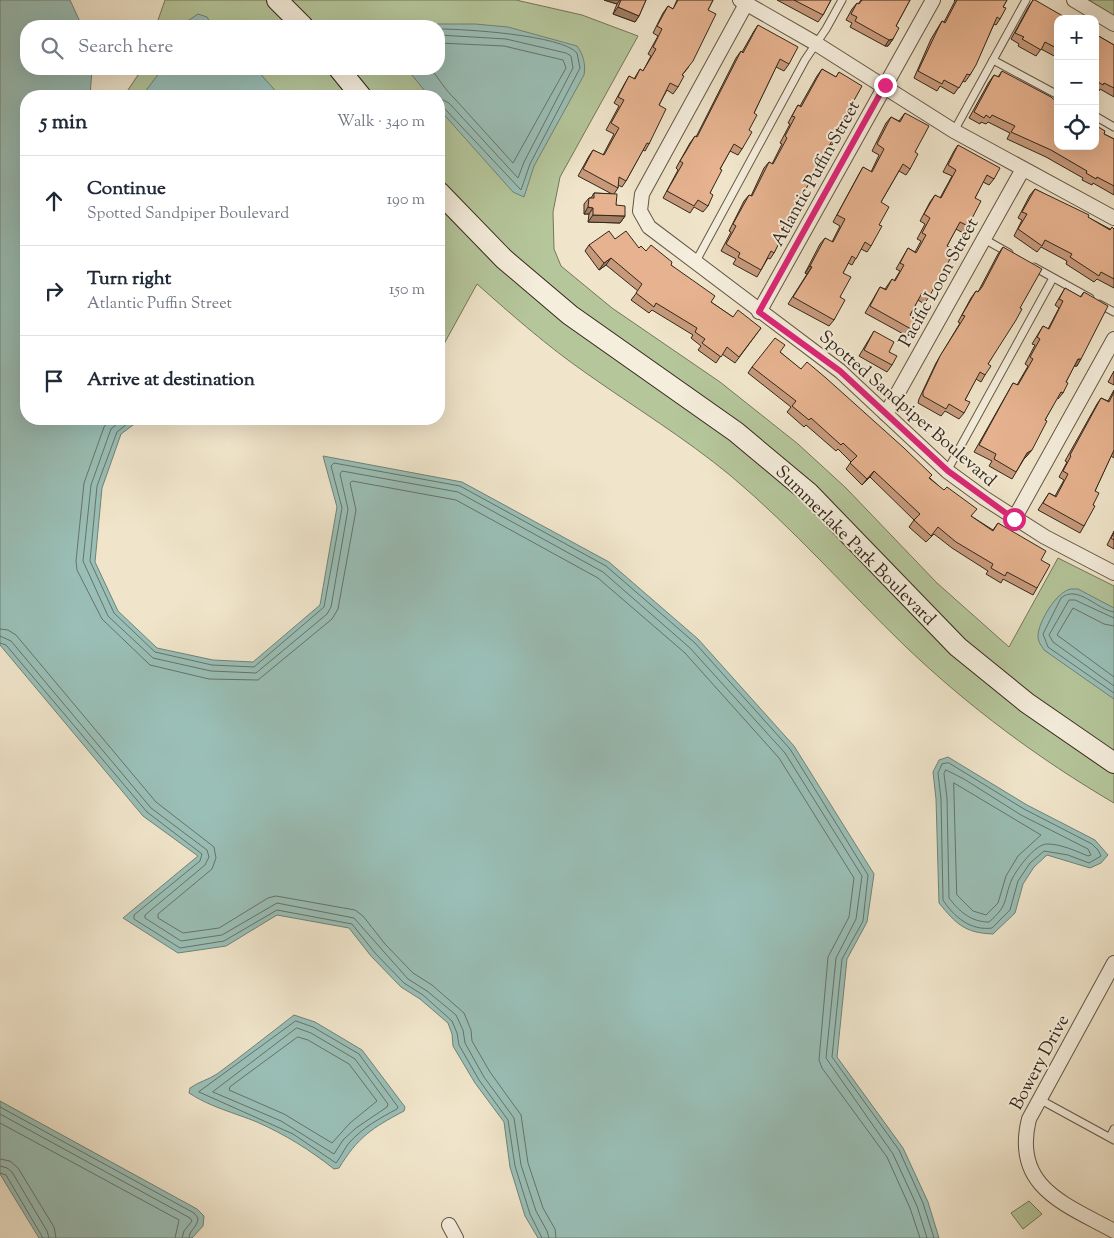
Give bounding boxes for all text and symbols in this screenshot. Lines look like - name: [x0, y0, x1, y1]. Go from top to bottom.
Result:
- map controls: [1054, 15, 1099, 150]
- button: +: [1054, 15, 1099, 60]
- search box: [20, 20, 445, 75]
- icon: search: [38, 34, 66, 62]
- text: Search here: [78, 34, 173, 61]
- button: −: [1054, 60, 1099, 105]
- route end: [874, 74, 897, 97]
- street label: Atlantic Puffin Street: [766, 96, 868, 252]
- button: locate: [1054, 105, 1099, 150]
- text: 5 min: [40, 108, 87, 138]
- text: Walk · 340 m: [337, 111, 425, 134]
- text: Continue: [87, 176, 166, 203]
- icon: ahead: [40, 187, 68, 215]
- text: 190 m: [387, 189, 425, 212]
- text: Spotted Sandpiper Boulevard: [87, 203, 289, 226]
- street label: Pacific Loon Street: [893, 214, 986, 352]
- text: Turn right: [87, 266, 171, 293]
- icon: right: [40, 277, 68, 305]
- text: 150 m: [389, 279, 425, 302]
- text: Atlantic Puffin Street: [87, 293, 232, 316]
- street label: Spotted Sandpiper Boulevard: [812, 325, 1001, 494]
- icon: arrive: [40, 367, 68, 395]
- text: Arrive at destination: [87, 367, 255, 394]
- street label: Summerlake Park Boulevard: [768, 460, 941, 633]
- route start: [1003, 508, 1026, 531]
- street label: Bowery Drive: [1005, 1011, 1077, 1115]

